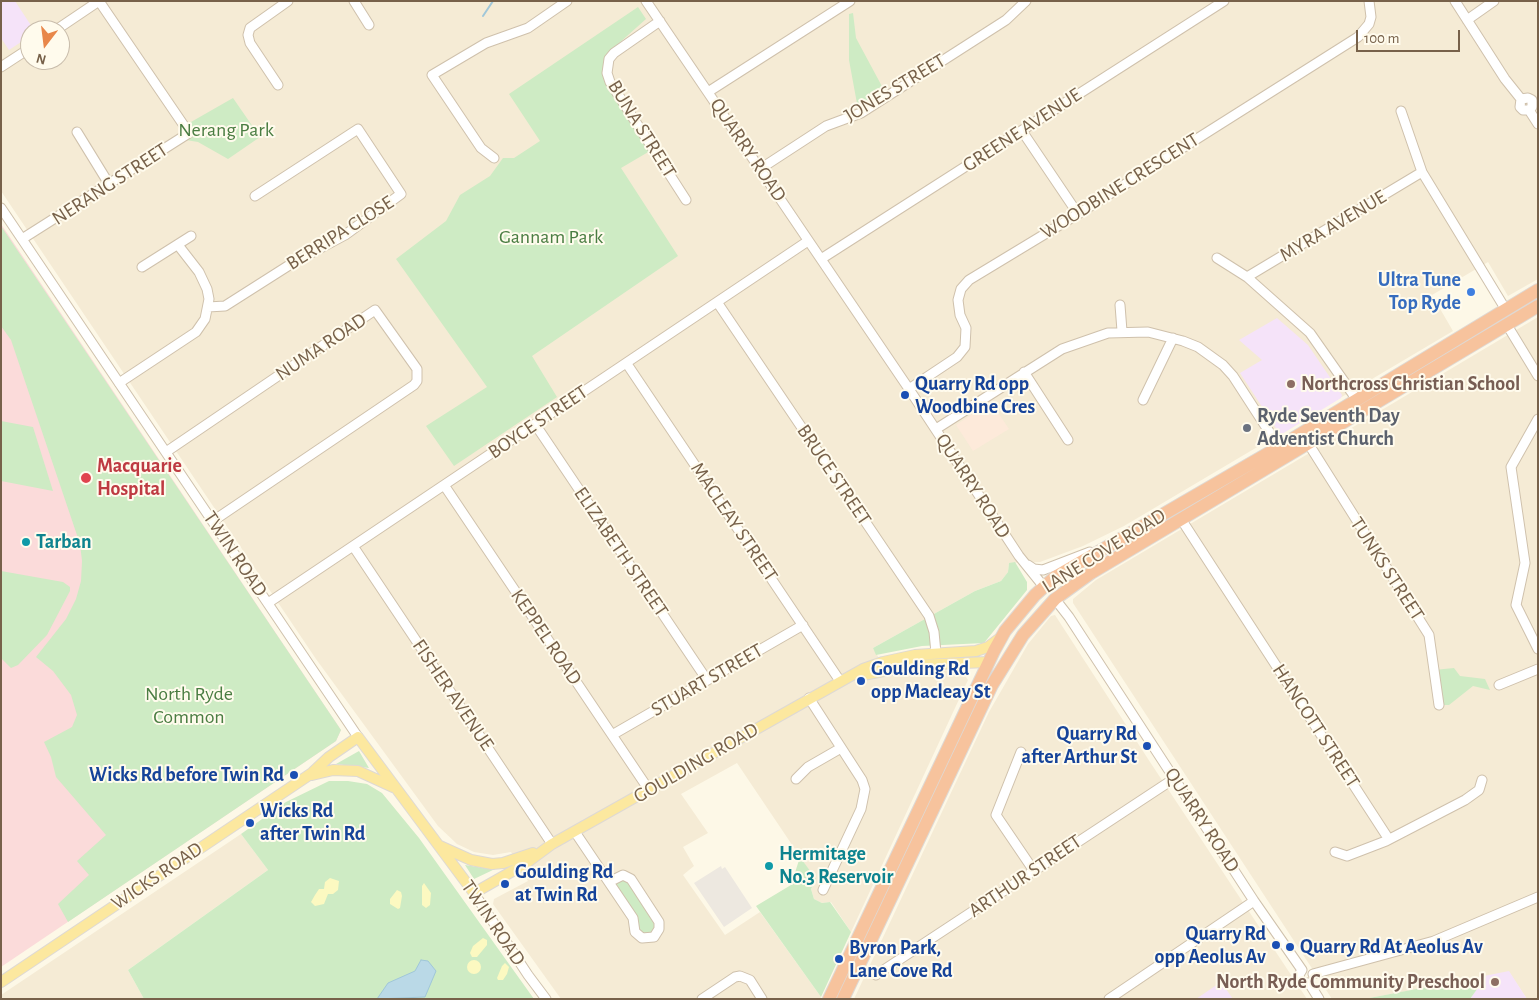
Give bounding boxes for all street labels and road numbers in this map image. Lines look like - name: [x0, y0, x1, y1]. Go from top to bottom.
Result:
- street label: JONES STREET: [840, 48, 950, 128]
- street label: BUNA STREET: [602, 76, 682, 182]
- street label: GREENE AVENUE: [958, 83, 1086, 177]
- street label: QUARRY ROAD: [705, 94, 791, 206]
- street label: WOODBINE CRESCENT: [1036, 128, 1204, 244]
- street label: NERANG STREET: [47, 138, 173, 230]
- street label: MYRA AVENUE: [1275, 185, 1391, 267]
- street label: BERRIPA CLOSE: [282, 190, 398, 276]
- street label: NUMA ROAD: [271, 308, 371, 386]
- street label: BOYCE STREET: [484, 380, 592, 464]
- street label: BRUCE STREET: [792, 420, 876, 530]
- street label: QUARRY ROAD: [930, 429, 1016, 543]
- street label: MACLEAY STREET: [685, 458, 783, 586]
- street label: ELIZABETH STREET: [569, 482, 673, 622]
- street label: LANE COVE ROAD: [1038, 503, 1170, 599]
- street label: TWIN ROAD: [198, 507, 272, 601]
- street label: TUNKS STREET: [1345, 513, 1429, 625]
- street label: KEPPEL ROAD: [505, 585, 587, 689]
- street label: FISHER AVENUE: [407, 635, 499, 755]
- street label: STUART STREET: [647, 638, 767, 722]
- street label: HANCOTT STREET: [1267, 660, 1365, 792]
- street label: GOULDING ROAD: [629, 718, 763, 808]
- street label: QUARRY ROAD: [1159, 763, 1245, 877]
- street label: ARTHUR STREET: [964, 829, 1086, 923]
- street label: WICKS ROAD: [107, 837, 207, 915]
- street label: TWIN ROAD: [456, 876, 530, 970]

